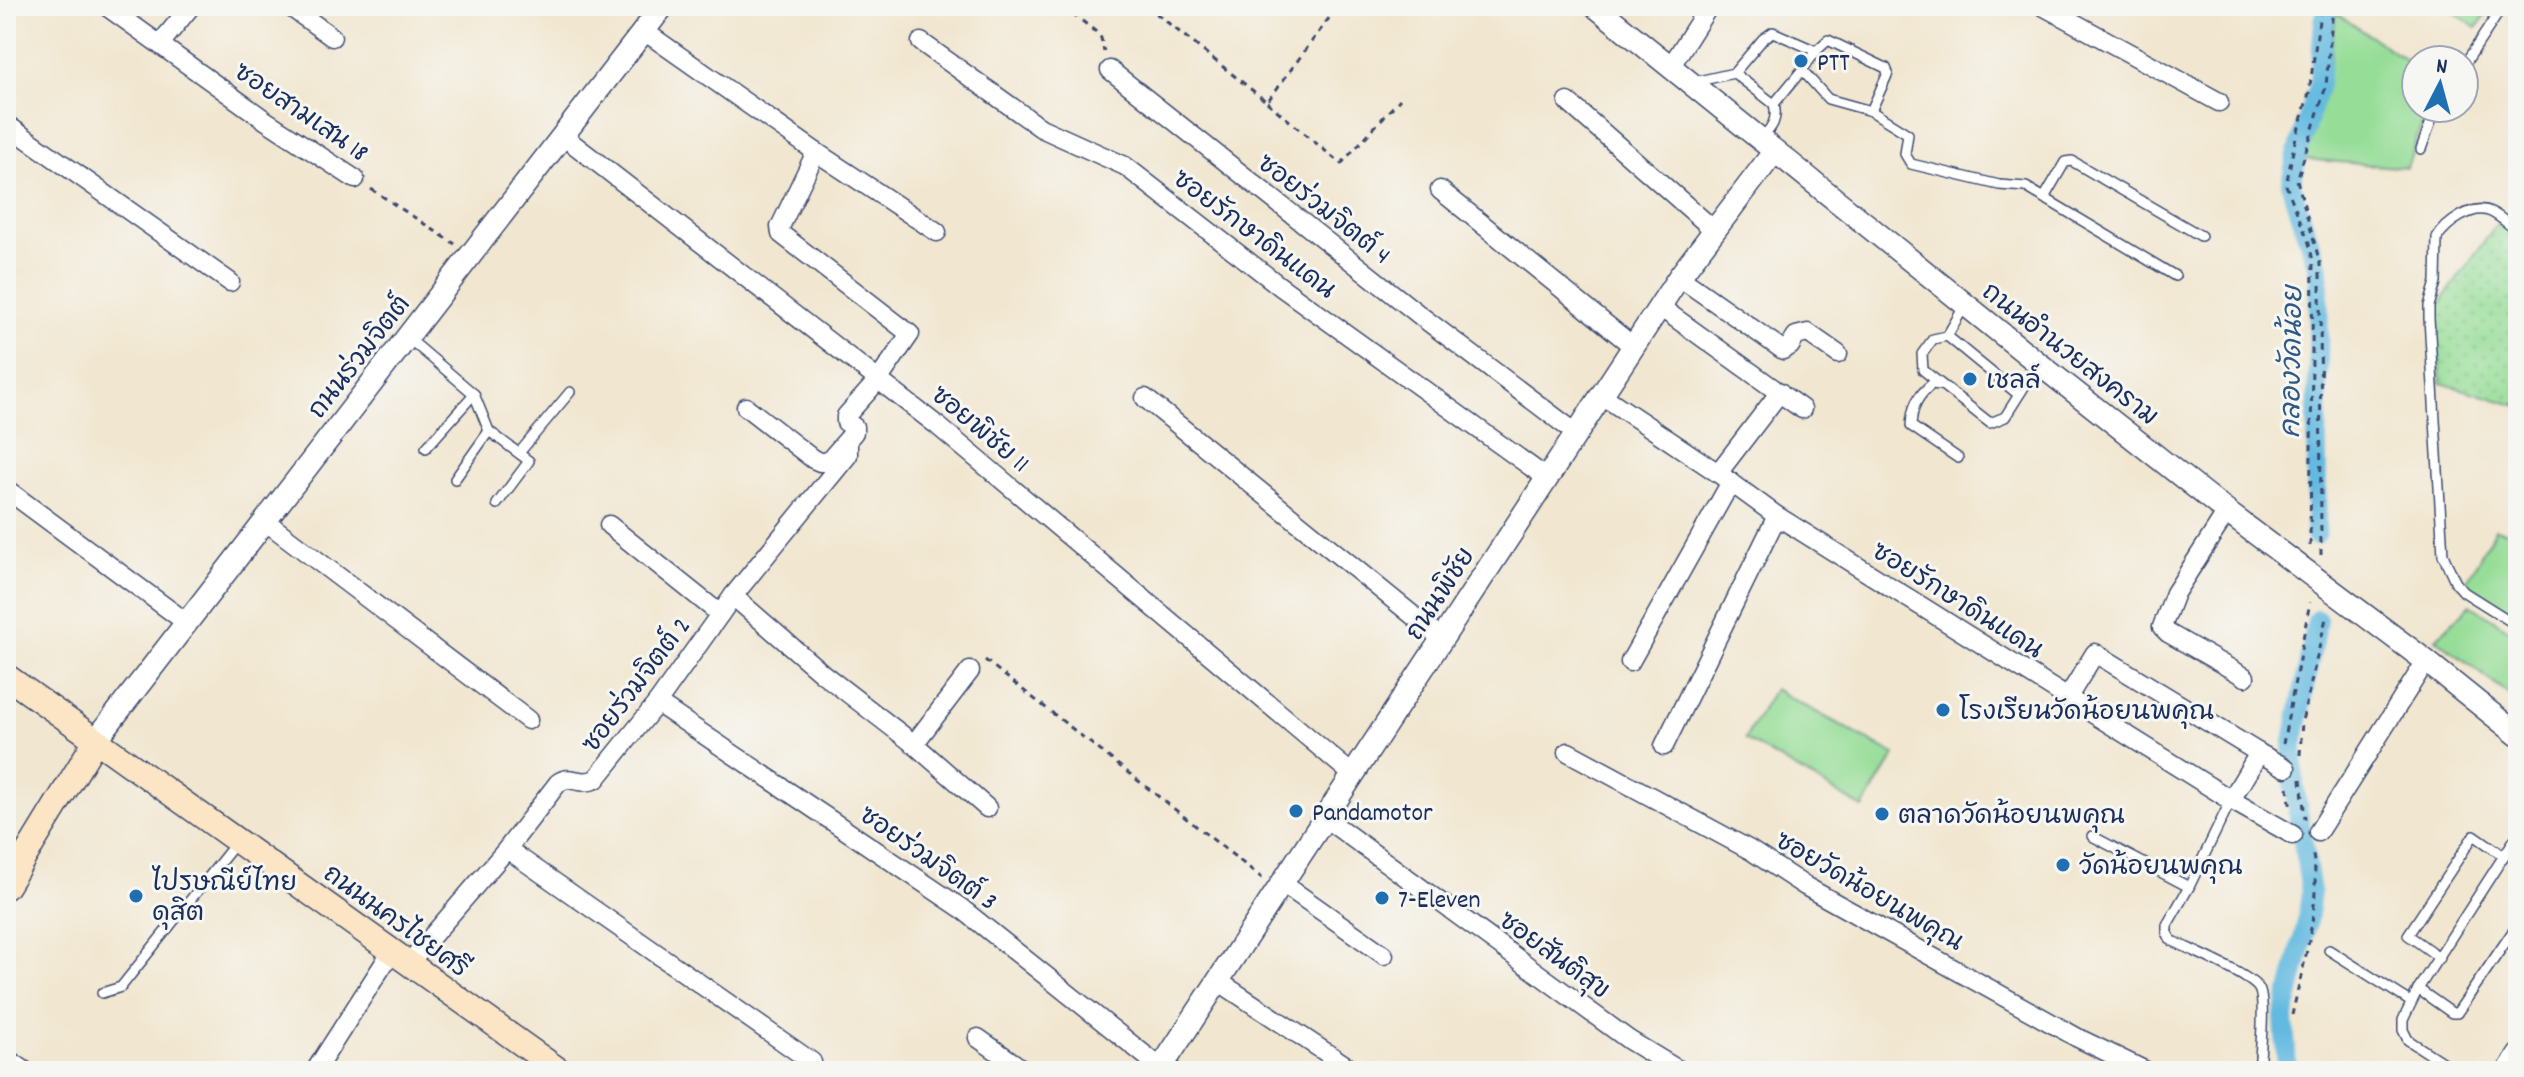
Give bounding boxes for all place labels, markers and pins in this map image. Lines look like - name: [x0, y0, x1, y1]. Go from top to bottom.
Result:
- place label: PTT: [1817, 46, 1850, 83]
- marker: PTT: [1792, 52, 1810, 70]
- place label: เชลล์: [1986, 363, 2041, 401]
- marker: เชลล์: [1961, 370, 1979, 388]
- place label: โรงเรียนวัดน้อยนพคุณ: [1959, 694, 2214, 732]
- marker: โรงเรียนวัดน้อยนพคุณ: [1934, 701, 1952, 719]
- place label: Pandamotor: [1312, 796, 1433, 833]
- place label: ตลาดวัดน้อยนพคุณ: [1898, 798, 2125, 836]
- marker: Pandamotor: [1287, 802, 1305, 820]
- marker: ตลาดวัดน้อยนพคุณ: [1873, 805, 1891, 823]
- place label: วัดน้อยนพคุณ: [2079, 849, 2243, 887]
- marker: วัดน้อยนพคุณ: [2054, 856, 2072, 874]
- place label: ไปรษณีย์ไทย ดุสิต: [151, 865, 297, 933]
- place label: 7-Eleven: [1398, 883, 1481, 920]
- marker: ไปรษณีย์ไทย ดุสิต: [127, 887, 145, 905]
- marker: 7-Eleven: [1373, 889, 1391, 907]

